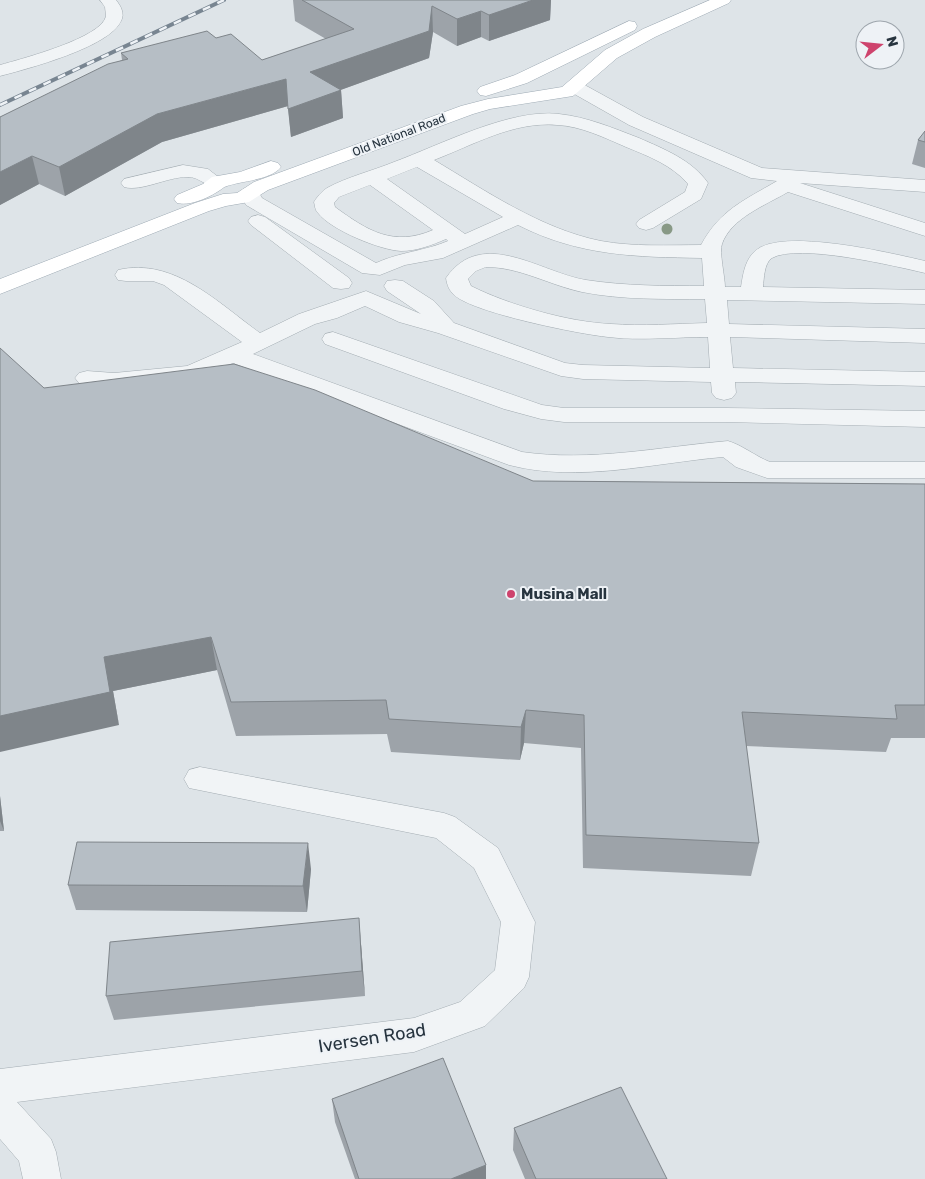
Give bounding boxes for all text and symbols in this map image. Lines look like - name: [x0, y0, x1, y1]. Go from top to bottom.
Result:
- north arrow: [855, 20, 905, 70]
- text: N: [882, 34, 902, 49]
- street label: Old National Road: [350, 111, 448, 159]
- place label: Musina Mall: [521, 585, 607, 603]
- marker: Musina Mall: [505, 588, 517, 600]
- street label: Iversen Road: [317, 1019, 427, 1057]

